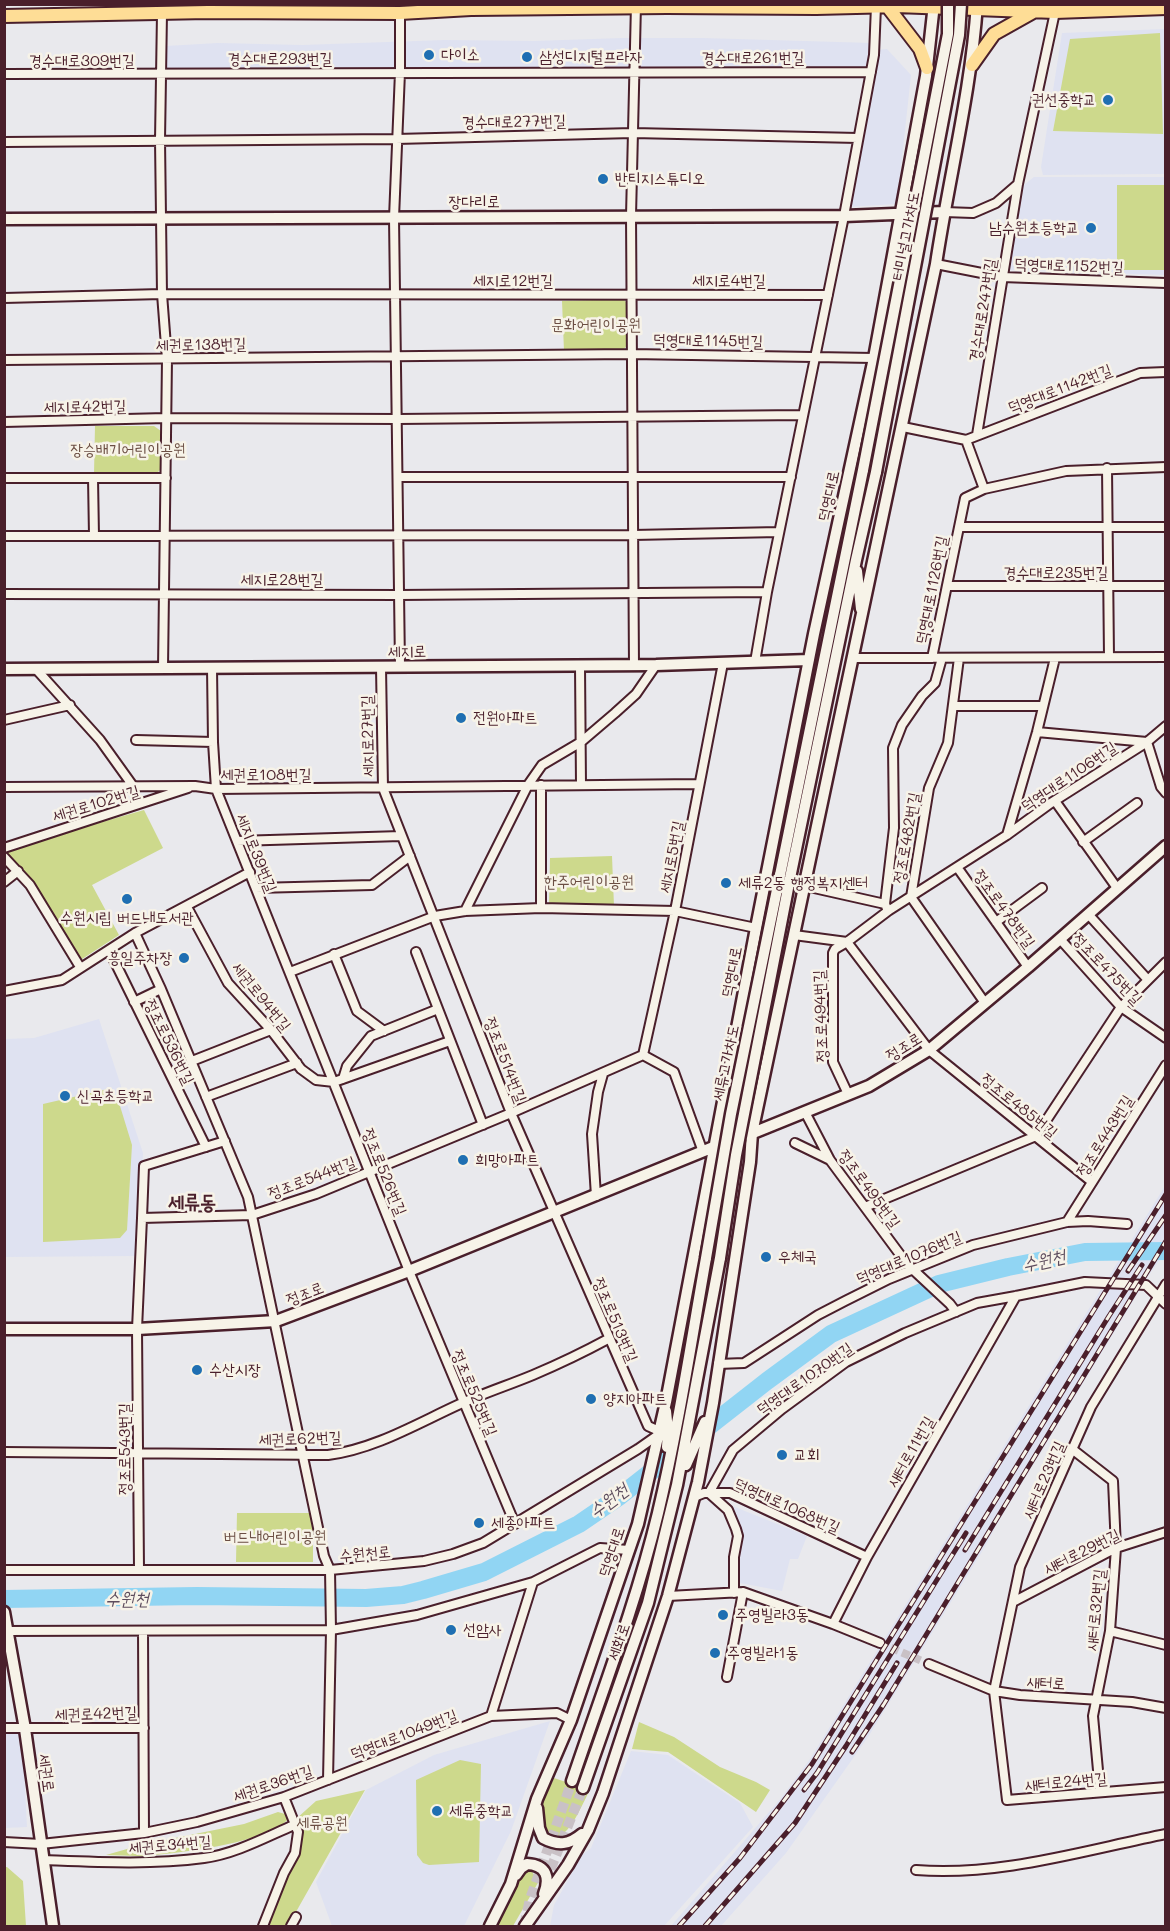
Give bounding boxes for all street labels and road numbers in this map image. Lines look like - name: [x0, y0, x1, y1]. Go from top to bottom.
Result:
- street label: 경수대로261번길: [702, 48, 804, 68]
- street label: 경수대로293번길: [228, 49, 332, 69]
- street label: 경수대로309번길: [29, 51, 135, 71]
- street label: 경수대로277번길: [462, 111, 566, 133]
- street label: 터미널고가차도: [888, 190, 924, 282]
- street label: 장다리로: [448, 192, 500, 212]
- street label: 덕영대로1152번길: [1014, 254, 1124, 278]
- street label: 경수대로247번길: [965, 257, 1001, 363]
- street label: 세지로12번길: [473, 271, 553, 291]
- street label: 세지로4번길: [692, 271, 766, 291]
- street label: 덕영대로1145번길: [653, 330, 763, 352]
- street label: 세권로138번길: [156, 335, 246, 355]
- street label: 덕영대로1142번길: [1005, 360, 1115, 418]
- street label: 세지로42번길: [43, 397, 127, 417]
- street label: 덕영대로: [814, 469, 844, 523]
- street label: 덕영대로1126번길: [912, 534, 952, 646]
- street label: 경수대로235번길: [1004, 563, 1108, 583]
- street label: 세지로28번길: [241, 570, 323, 590]
- street label: 세지로: [388, 642, 426, 662]
- street label: 세지로27번길: [358, 695, 378, 777]
- street label: 덕영대로1106번길: [1018, 738, 1120, 816]
- street label: 세권로108번길: [220, 765, 312, 785]
- street label: 세권로102번길: [50, 782, 142, 826]
- street label: 정조로482번길: [890, 791, 924, 885]
- street label: 세지로39번길: [232, 811, 280, 895]
- street label: 세지로5번길: [656, 819, 688, 895]
- street label: 정조로478번길: [969, 866, 1039, 952]
- street label: 정조로475번길: [1068, 929, 1146, 1009]
- street label: 덕영대로: [718, 945, 746, 999]
- street label: 세권로94번길: [227, 959, 295, 1035]
- street label: 정조로494번길: [810, 969, 832, 1063]
- street label: 정조로536번길: [140, 996, 198, 1088]
- street label: 정조로514번길: [480, 1014, 530, 1106]
- street label: 세류고가차도: [709, 1023, 743, 1103]
- street label: 정조로: [883, 1029, 925, 1065]
- street label: 정조로485번길: [977, 1069, 1061, 1143]
- street label: 정조로443번길: [1072, 1092, 1138, 1180]
- street label: 정조로526번길: [358, 1126, 410, 1218]
- street label: 정조로495번길: [834, 1146, 904, 1232]
- street label: 정조로544번길: [265, 1152, 359, 1204]
- street label: 덕영대로1076번길: [853, 1227, 965, 1289]
- street label: 정조로513번길: [589, 1275, 641, 1365]
- street label: 정조로: [284, 1278, 326, 1310]
- street label: 덕영대로1070번길: [753, 1339, 857, 1419]
- street label: 정조로525번길: [447, 1347, 501, 1439]
- street label: 정조로543번길: [115, 1403, 135, 1495]
- street label: 새터로11번길: [883, 1413, 939, 1491]
- street label: 세권로62번길: [258, 1428, 342, 1450]
- street label: 새터로23번길: [1018, 1438, 1070, 1522]
- street label: 덕영대로1068번길: [731, 1474, 843, 1538]
- street label: 덕영대로: [595, 1525, 629, 1579]
- street label: 새터로29번길: [1041, 1525, 1123, 1579]
- street label: 수원천로: [339, 1542, 391, 1566]
- street label: 새터로32번길: [1082, 1568, 1110, 1652]
- street label: 세화로: [604, 1621, 634, 1663]
- street label: 새터로: [1026, 1672, 1066, 1694]
- street label: 세권로42번길: [54, 1703, 138, 1725]
- street label: 덕영대로1049번길: [348, 1706, 460, 1764]
- street label: 세권로: [34, 1753, 58, 1793]
- street label: 세권로36번길: [230, 1761, 316, 1807]
- street label: 새터로24번길: [1024, 1769, 1108, 1795]
- street label: 세권로34번길: [128, 1832, 212, 1858]

